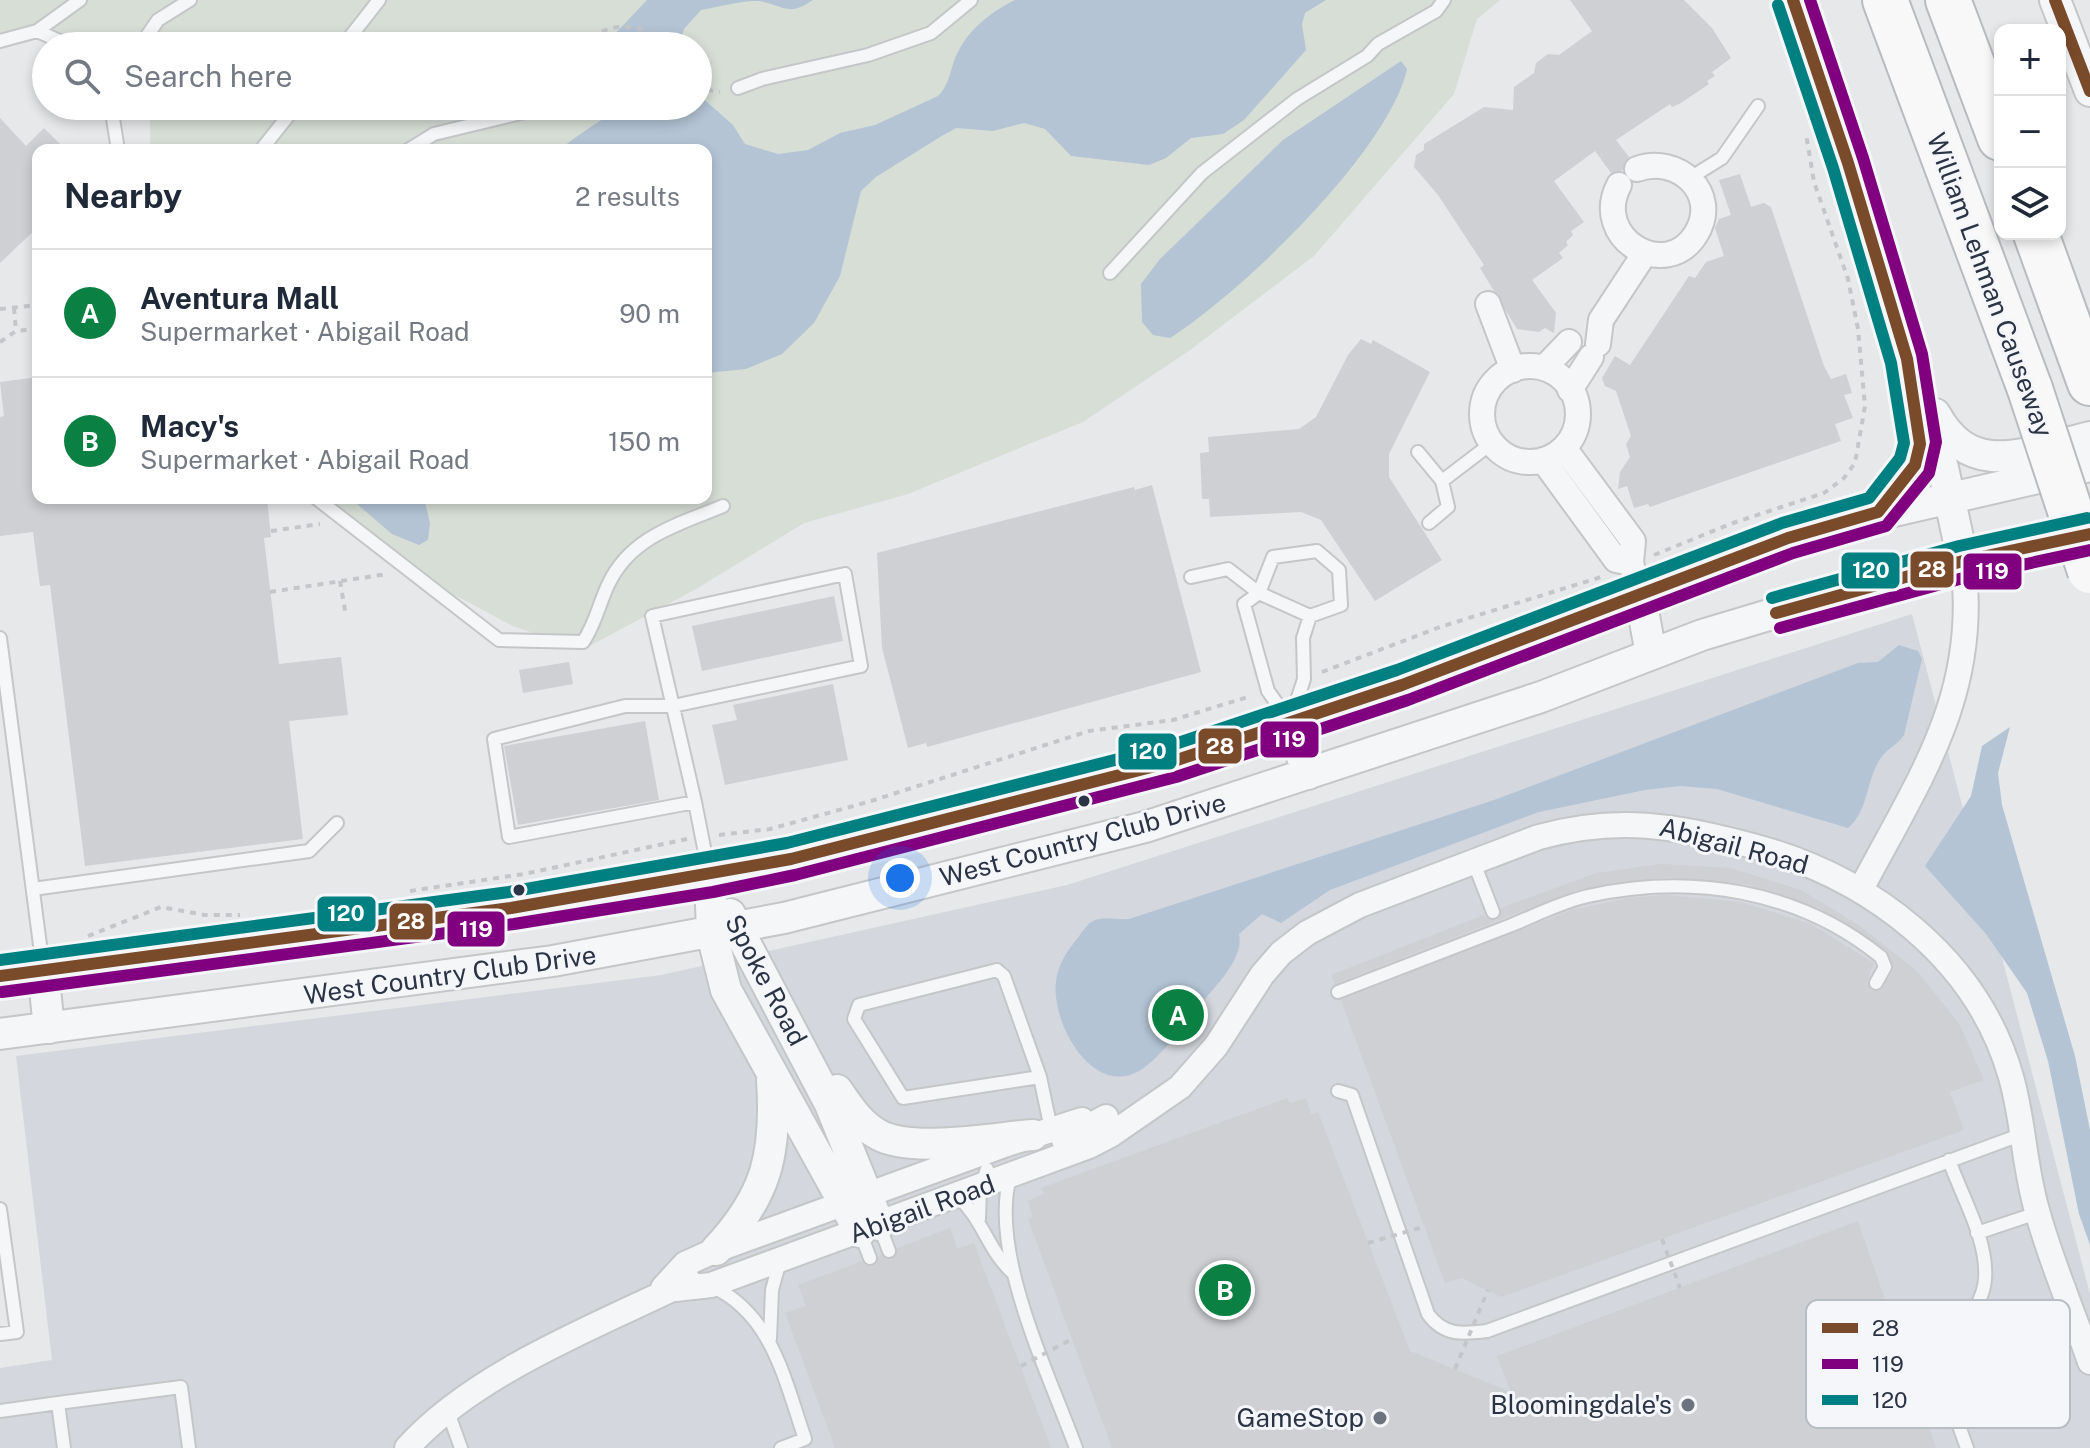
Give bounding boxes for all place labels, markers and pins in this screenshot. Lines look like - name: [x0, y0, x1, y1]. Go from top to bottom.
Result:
- unlabelled marker: [1076, 793, 1092, 809]
- unlabelled marker: [511, 882, 527, 898]
- pin: A: [1152, 985, 1204, 1045]
- pin: B: [1199, 1260, 1251, 1320]
- place label: Bloomingdale's: [1490, 1389, 1672, 1420]
- marker: Bloomingdale's: [1679, 1396, 1697, 1414]
- place label: GameStop: [1236, 1402, 1364, 1433]
- marker: GameStop: [1371, 1409, 1389, 1427]

